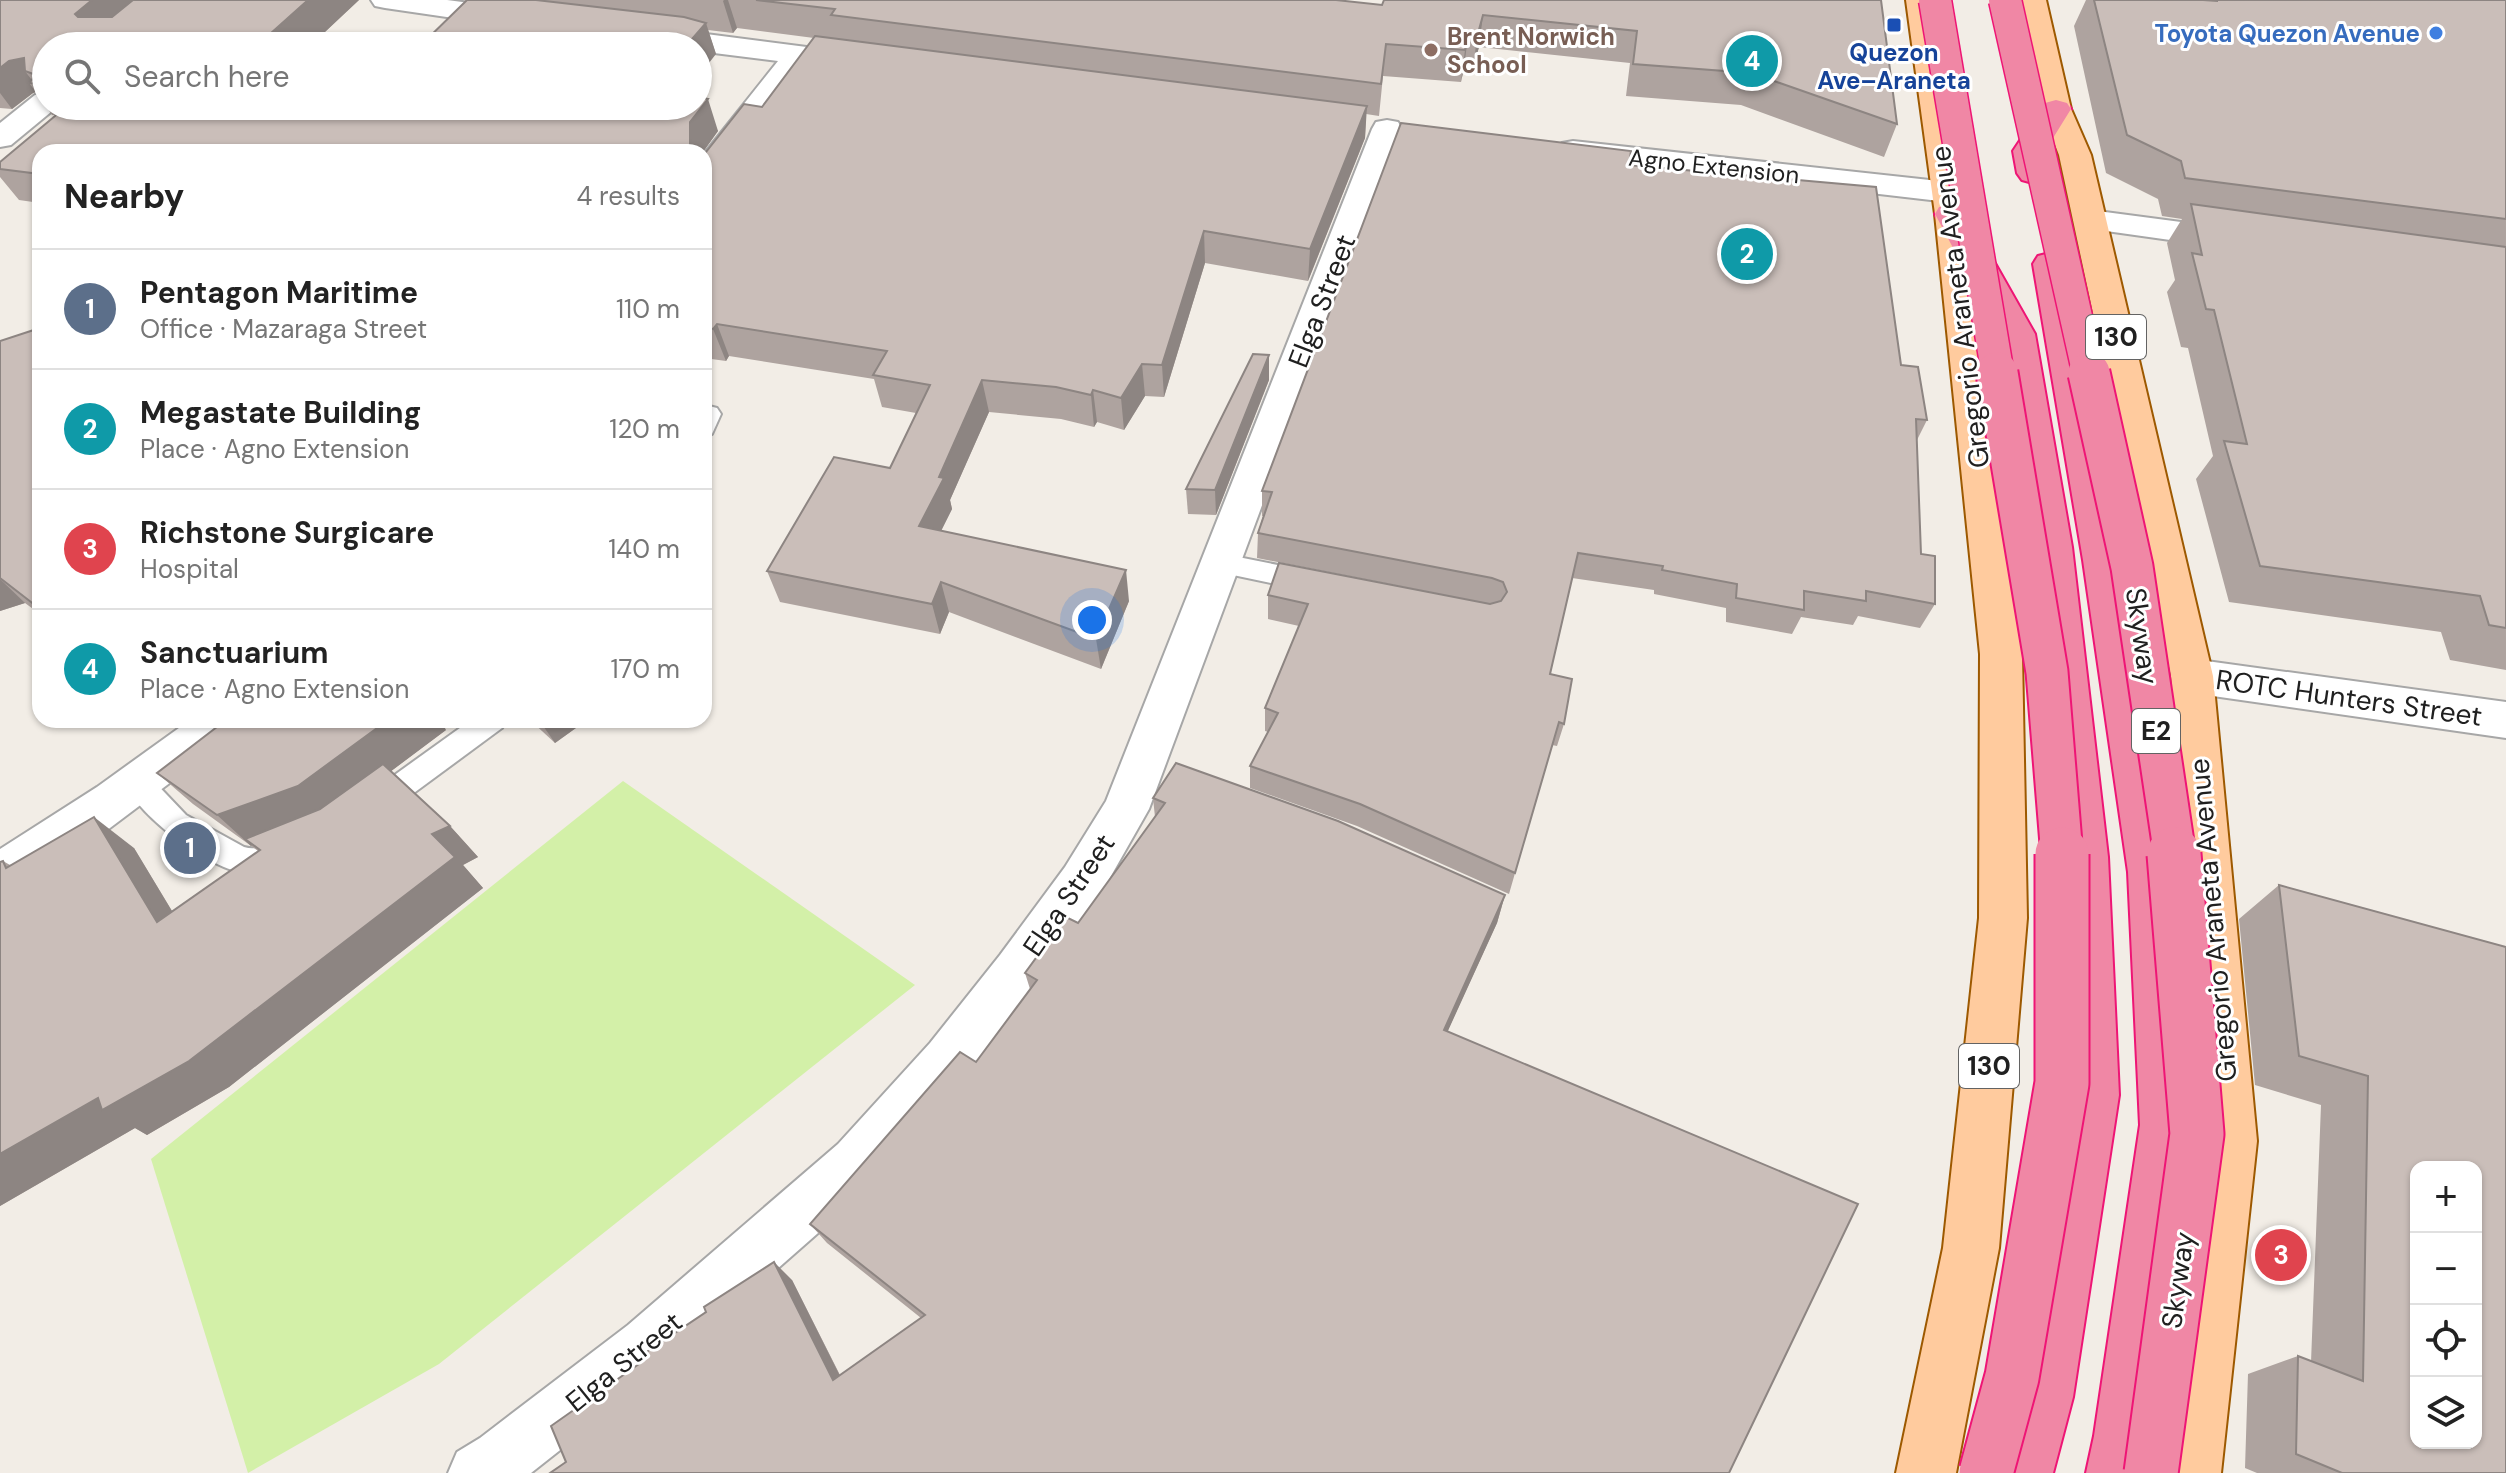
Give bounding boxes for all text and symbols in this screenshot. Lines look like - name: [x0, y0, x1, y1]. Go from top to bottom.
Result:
- marker: Quezon Ave–Araneta: [1885, 16, 1903, 34]
- place label: Toyota Quezon Avenue: [2155, 18, 2420, 49]
- place label: Brent Norwich School: [1447, 21, 1615, 80]
- marker: Toyota Quezon Avenue: [2427, 24, 2445, 42]
- pin: 4: [1726, 31, 1778, 91]
- search box: [32, 32, 712, 120]
- place label: Quezon Ave–Araneta: [1817, 37, 1971, 96]
- marker: Brent Norwich School: [1422, 41, 1440, 59]
- icon: search: [60, 54, 104, 98]
- text: Search here: [124, 57, 290, 96]
- street label: Agno Extension: [1627, 142, 1801, 190]
- street label: Gregorio Araneta Avenue: [1922, 144, 1998, 470]
- text: Nearby: [64, 174, 184, 219]
- text: 4 results: [576, 179, 680, 213]
- pin: 2: [1721, 224, 1773, 284]
- street label: Elga Street: [1280, 229, 1364, 373]
- text: Pentagon Maritime: [140, 273, 418, 312]
- text: 1: [85, 292, 95, 326]
- text: 110 m: [616, 292, 680, 326]
- text: Office · Mazaraga Street: [140, 312, 427, 346]
- road number: 130: [2086, 315, 2146, 359]
- text: Megastate Building: [140, 393, 421, 432]
- text: 2: [82, 412, 98, 446]
- text: 120 m: [609, 412, 680, 446]
- text: Place · Agno Extension: [140, 432, 409, 466]
- text: Richstone Surgicare: [140, 513, 434, 552]
- text: 3: [82, 532, 98, 566]
- text: 140 m: [608, 532, 680, 566]
- text: Hospital: [140, 552, 239, 586]
- street label: Skyway: [2117, 585, 2167, 687]
- your location: [1072, 600, 1112, 640]
- text: Sanctuarium: [140, 633, 329, 672]
- text: 4: [82, 652, 98, 686]
- text: 170 m: [611, 652, 680, 686]
- street label: ROTC Hunters Street: [2214, 661, 2484, 735]
- text: Place · Agno Extension: [140, 672, 409, 706]
- road number: E2: [2132, 709, 2180, 753]
- street label: Gregorio Araneta Avenue: [2180, 757, 2246, 1083]
- pin: 1: [164, 818, 216, 878]
- street label: Elga Street: [1015, 827, 1123, 963]
- road number: 130: [1959, 1044, 2019, 1088]
- map controls: [2410, 1161, 2482, 1449]
- button: +: [2410, 1161, 2482, 1233]
- pin: 3: [2255, 1225, 2307, 1285]
- street label: Skyway: [2153, 1229, 2203, 1331]
- button: −: [2410, 1233, 2482, 1305]
- street label: Elga Street: [558, 1304, 690, 1420]
- button: locate: [2410, 1305, 2482, 1377]
- button: layers: [2410, 1377, 2482, 1449]

